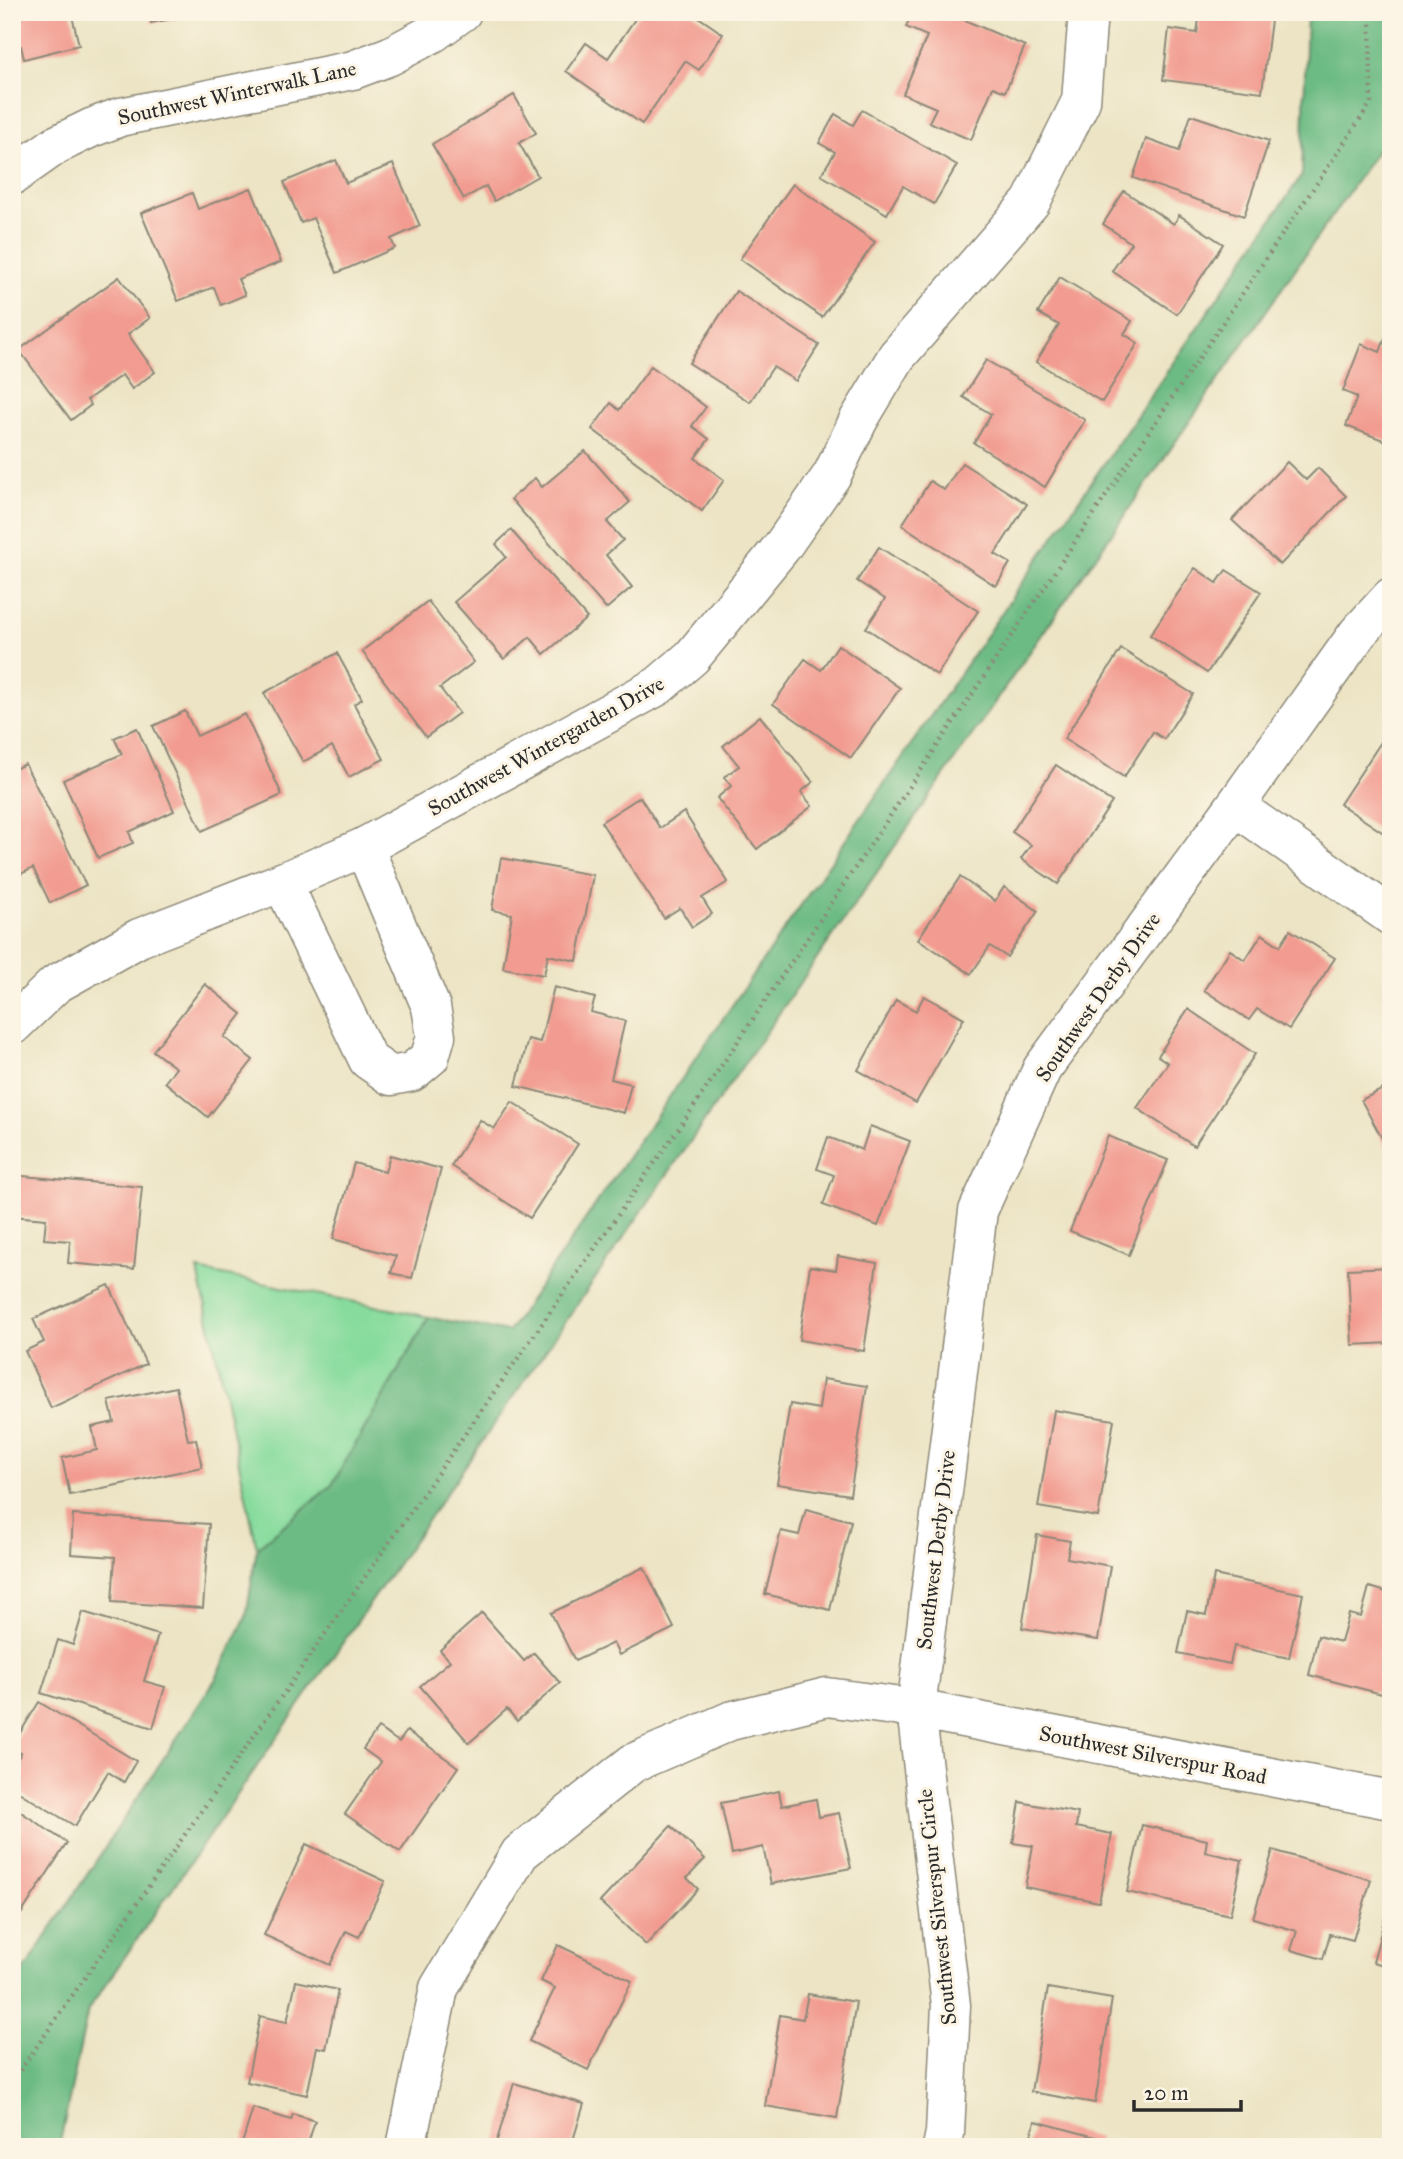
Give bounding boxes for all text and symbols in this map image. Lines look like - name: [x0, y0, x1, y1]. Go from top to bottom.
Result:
- street label: Southwest Winterwalk Lane: [115, 55, 359, 131]
- street label: Southwest Wintergarden Drive: [423, 670, 669, 822]
- street label: Southwest Derby Drive: [1030, 907, 1166, 1087]
- street label: Southwest Derby Drive: [911, 1448, 961, 1651]
- street label: Southwest Silverspur Road: [1037, 1720, 1269, 1790]
- street label: Southwest Silverspur Circle: [912, 1787, 962, 2026]
- scale bar: [1134, 2068, 1240, 2112]
- text: 20 m: [1144, 2080, 1189, 2106]

